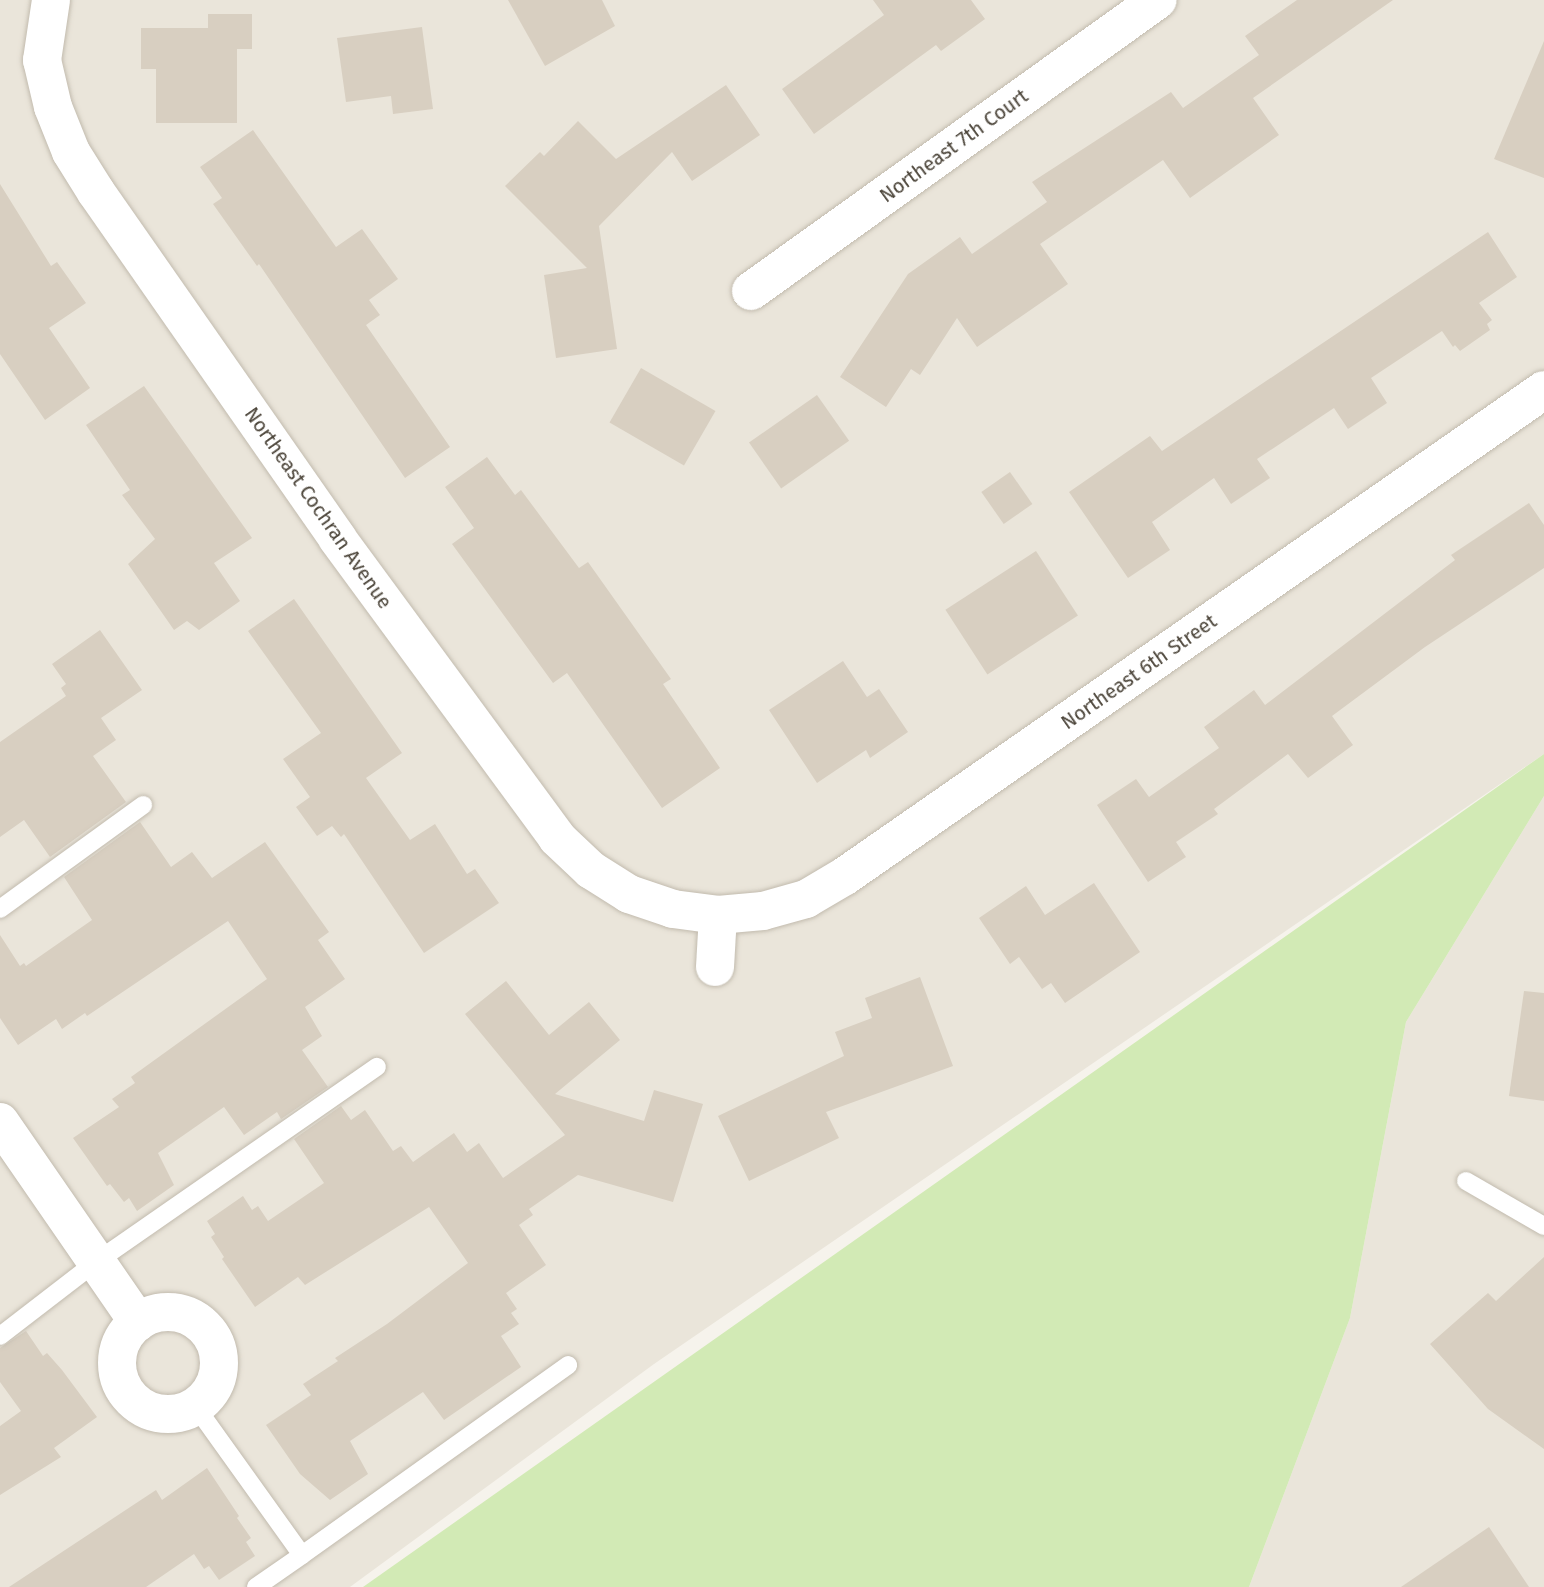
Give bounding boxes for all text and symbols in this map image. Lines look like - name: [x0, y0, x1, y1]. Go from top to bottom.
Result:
- street label: Northeast 7th Court: [875, 84, 1033, 208]
- street label: Northeast Cochran Avenue: [239, 403, 397, 613]
- street label: Northeast 6th Street: [1057, 609, 1221, 735]

